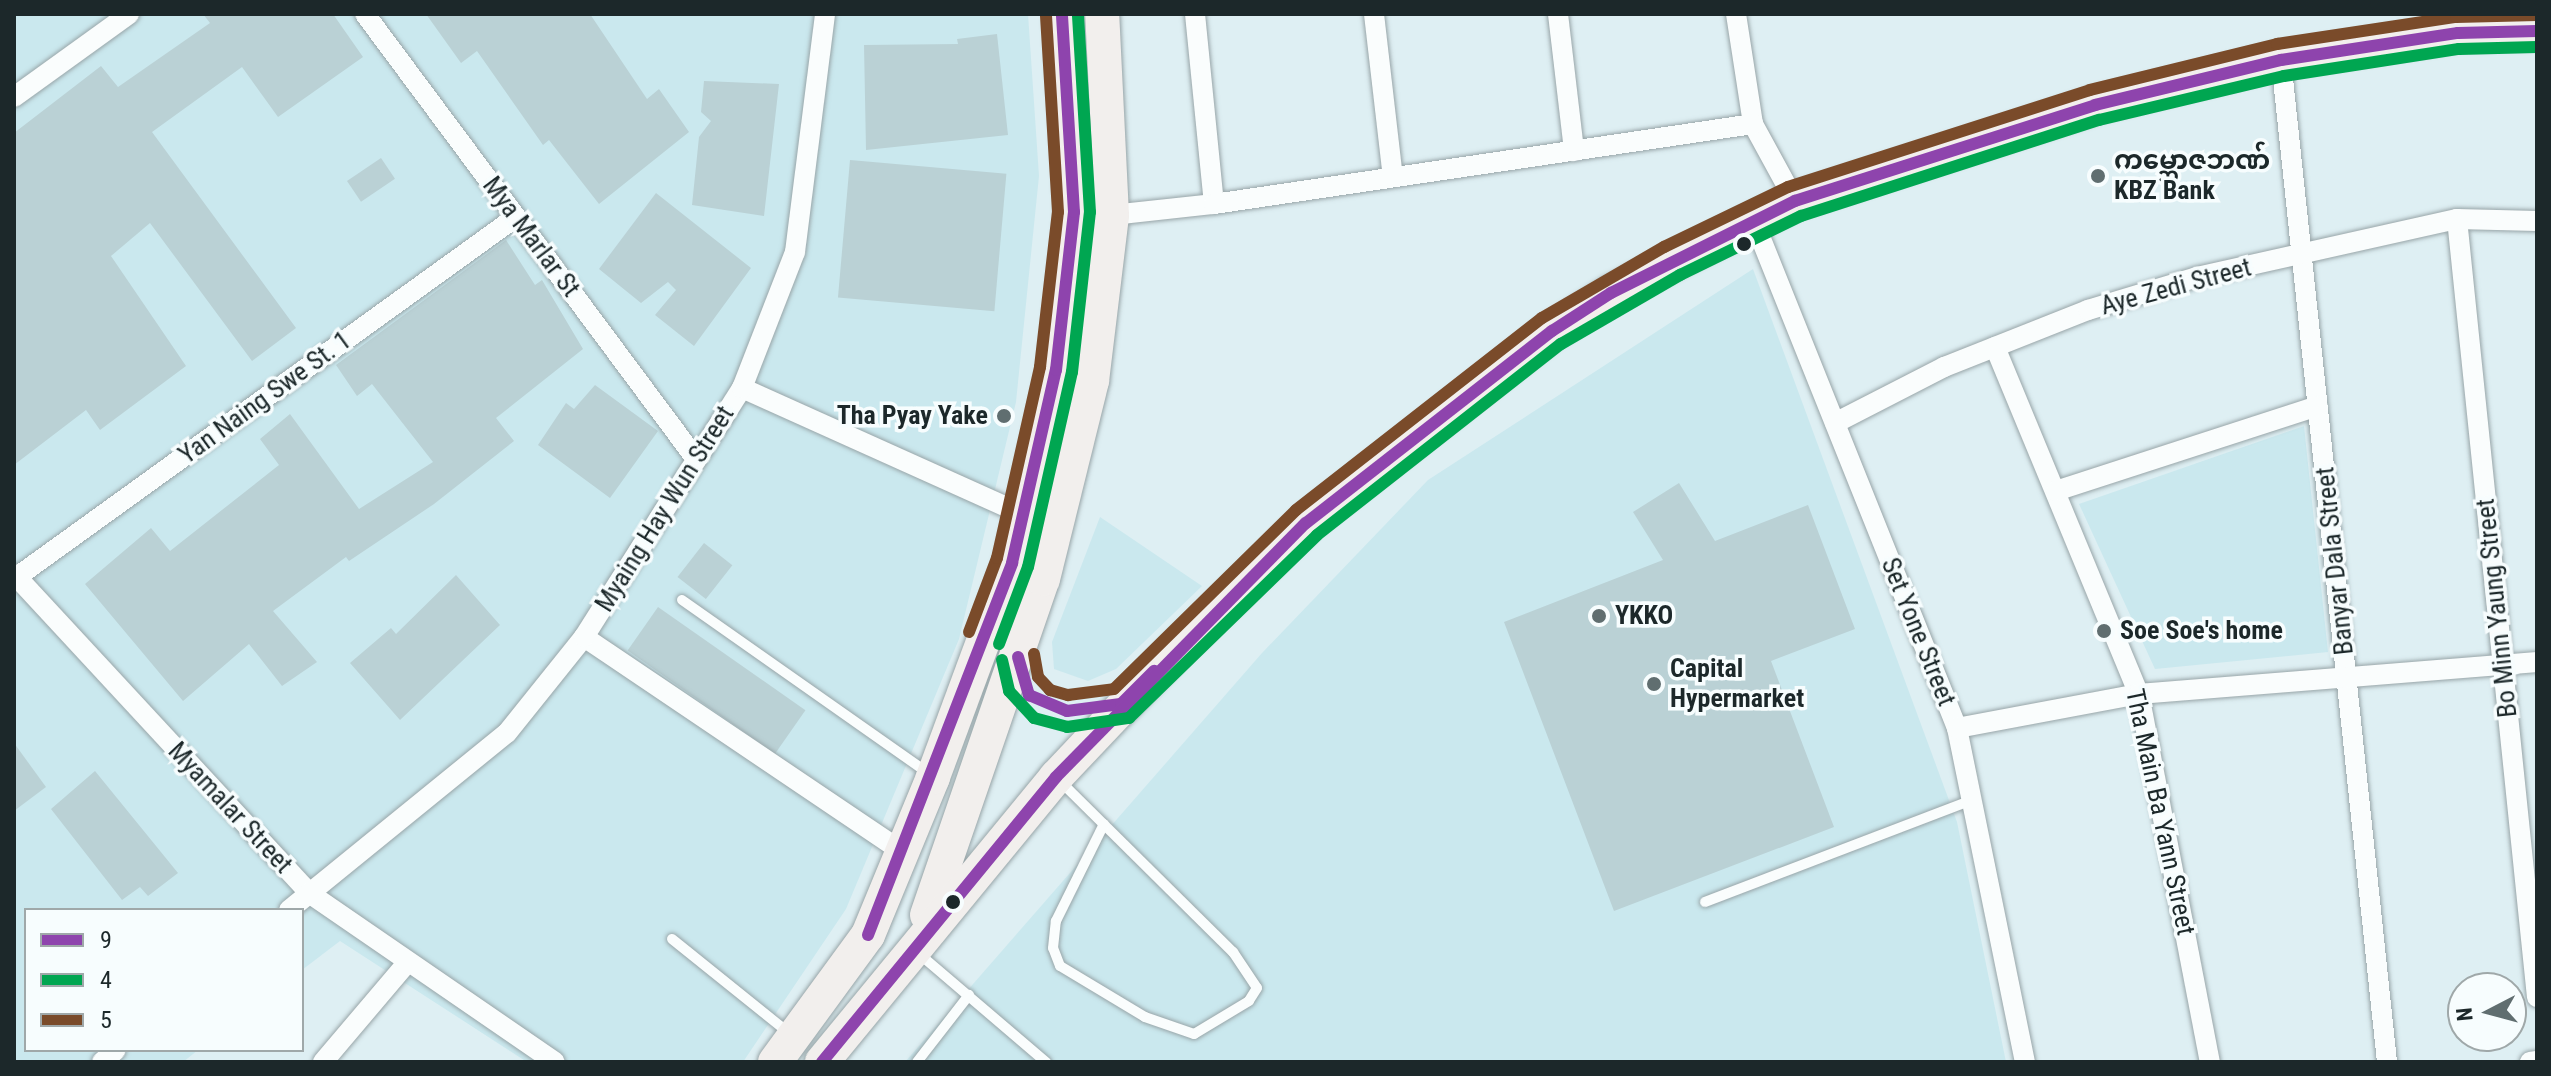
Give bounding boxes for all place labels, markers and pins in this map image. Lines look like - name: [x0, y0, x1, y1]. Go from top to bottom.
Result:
- place label: ကမ္ဘောဇဘဏ် KBZ Bank: [2114, 145, 2270, 206]
- marker: ကမ္ဘောဇဘဏ် KBZ Bank: [2089, 167, 2107, 185]
- unlabelled marker: [1736, 236, 1752, 252]
- place label: Tha Pyay Yake: [837, 400, 988, 432]
- marker: Tha Pyay Yake: [995, 407, 1013, 425]
- place label: YKKO: [1615, 600, 1673, 632]
- marker: YKKO: [1590, 607, 1608, 625]
- place label: Soe Soe's home: [2120, 615, 2283, 647]
- marker: Soe Soe's home: [2095, 622, 2113, 640]
- place label: Capital Hypermarket: [1670, 653, 1804, 714]
- marker: Capital Hypermarket: [1645, 675, 1663, 693]
- unlabelled marker: [945, 894, 961, 910]

